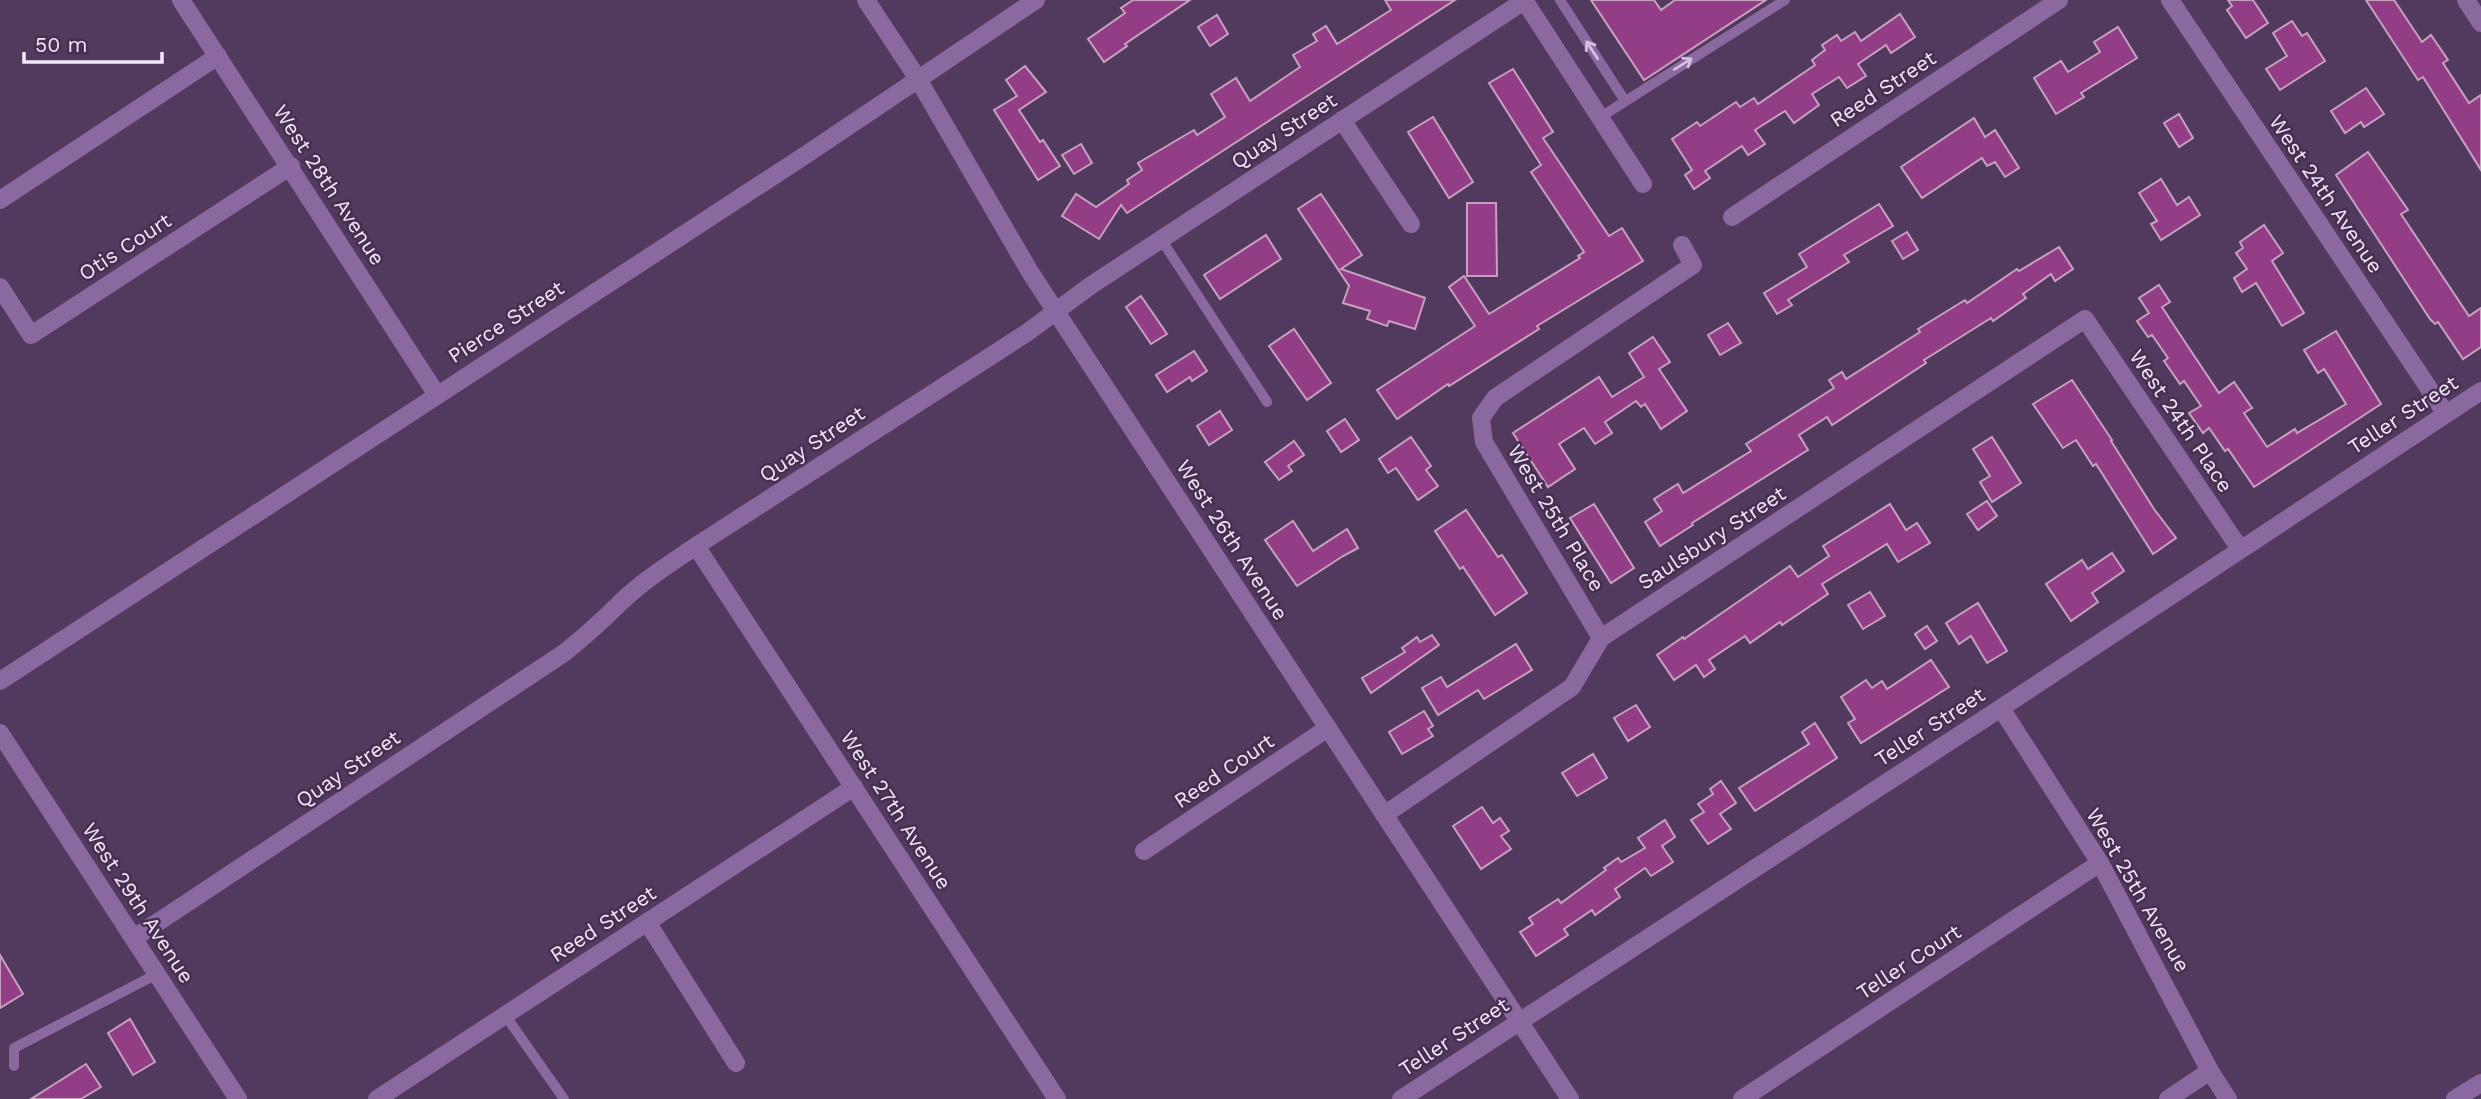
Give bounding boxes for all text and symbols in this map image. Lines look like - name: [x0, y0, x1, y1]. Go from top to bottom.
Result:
- scale bar: [24, 21, 163, 65]
- text: 50 m: [35, 32, 87, 57]
- one-way arrow: [1585, 41, 1599, 61]
- street label: Reed Street: [1825, 45, 1941, 132]
- one-way arrow: [1672, 57, 1692, 71]
- street label: Quay Street: [1226, 87, 1341, 174]
- street label: West 28th Avenue: [268, 100, 391, 270]
- street label: West 24th Avenue: [2264, 110, 2389, 278]
- street label: Otis Court: [74, 207, 176, 286]
- street label: Pierce Street: [443, 275, 568, 368]
- street label: West 24th Place: [2124, 344, 2238, 497]
- street label: Teller Street: [2343, 370, 2463, 459]
- street label: Quay Street: [754, 400, 869, 487]
- street label: West 25th Place: [1503, 440, 1610, 596]
- street label: West 26th Avenue: [1171, 455, 1294, 625]
- street label: Saulsbury Street: [1633, 480, 1790, 595]
- street label: Teller Street: [1870, 682, 1990, 771]
- street label: Quay Street: [291, 724, 405, 813]
- street label: West 27th Avenue: [836, 725, 957, 894]
- street label: Reed Court: [1169, 728, 1278, 813]
- street label: West 25th Avenue: [2081, 803, 2196, 976]
- street label: West 29th Avenue: [77, 818, 200, 988]
- street label: Reed Street: [545, 880, 661, 967]
- street label: Teller Court: [1852, 918, 1966, 1005]
- street label: Teller Street: [1394, 992, 1514, 1081]

